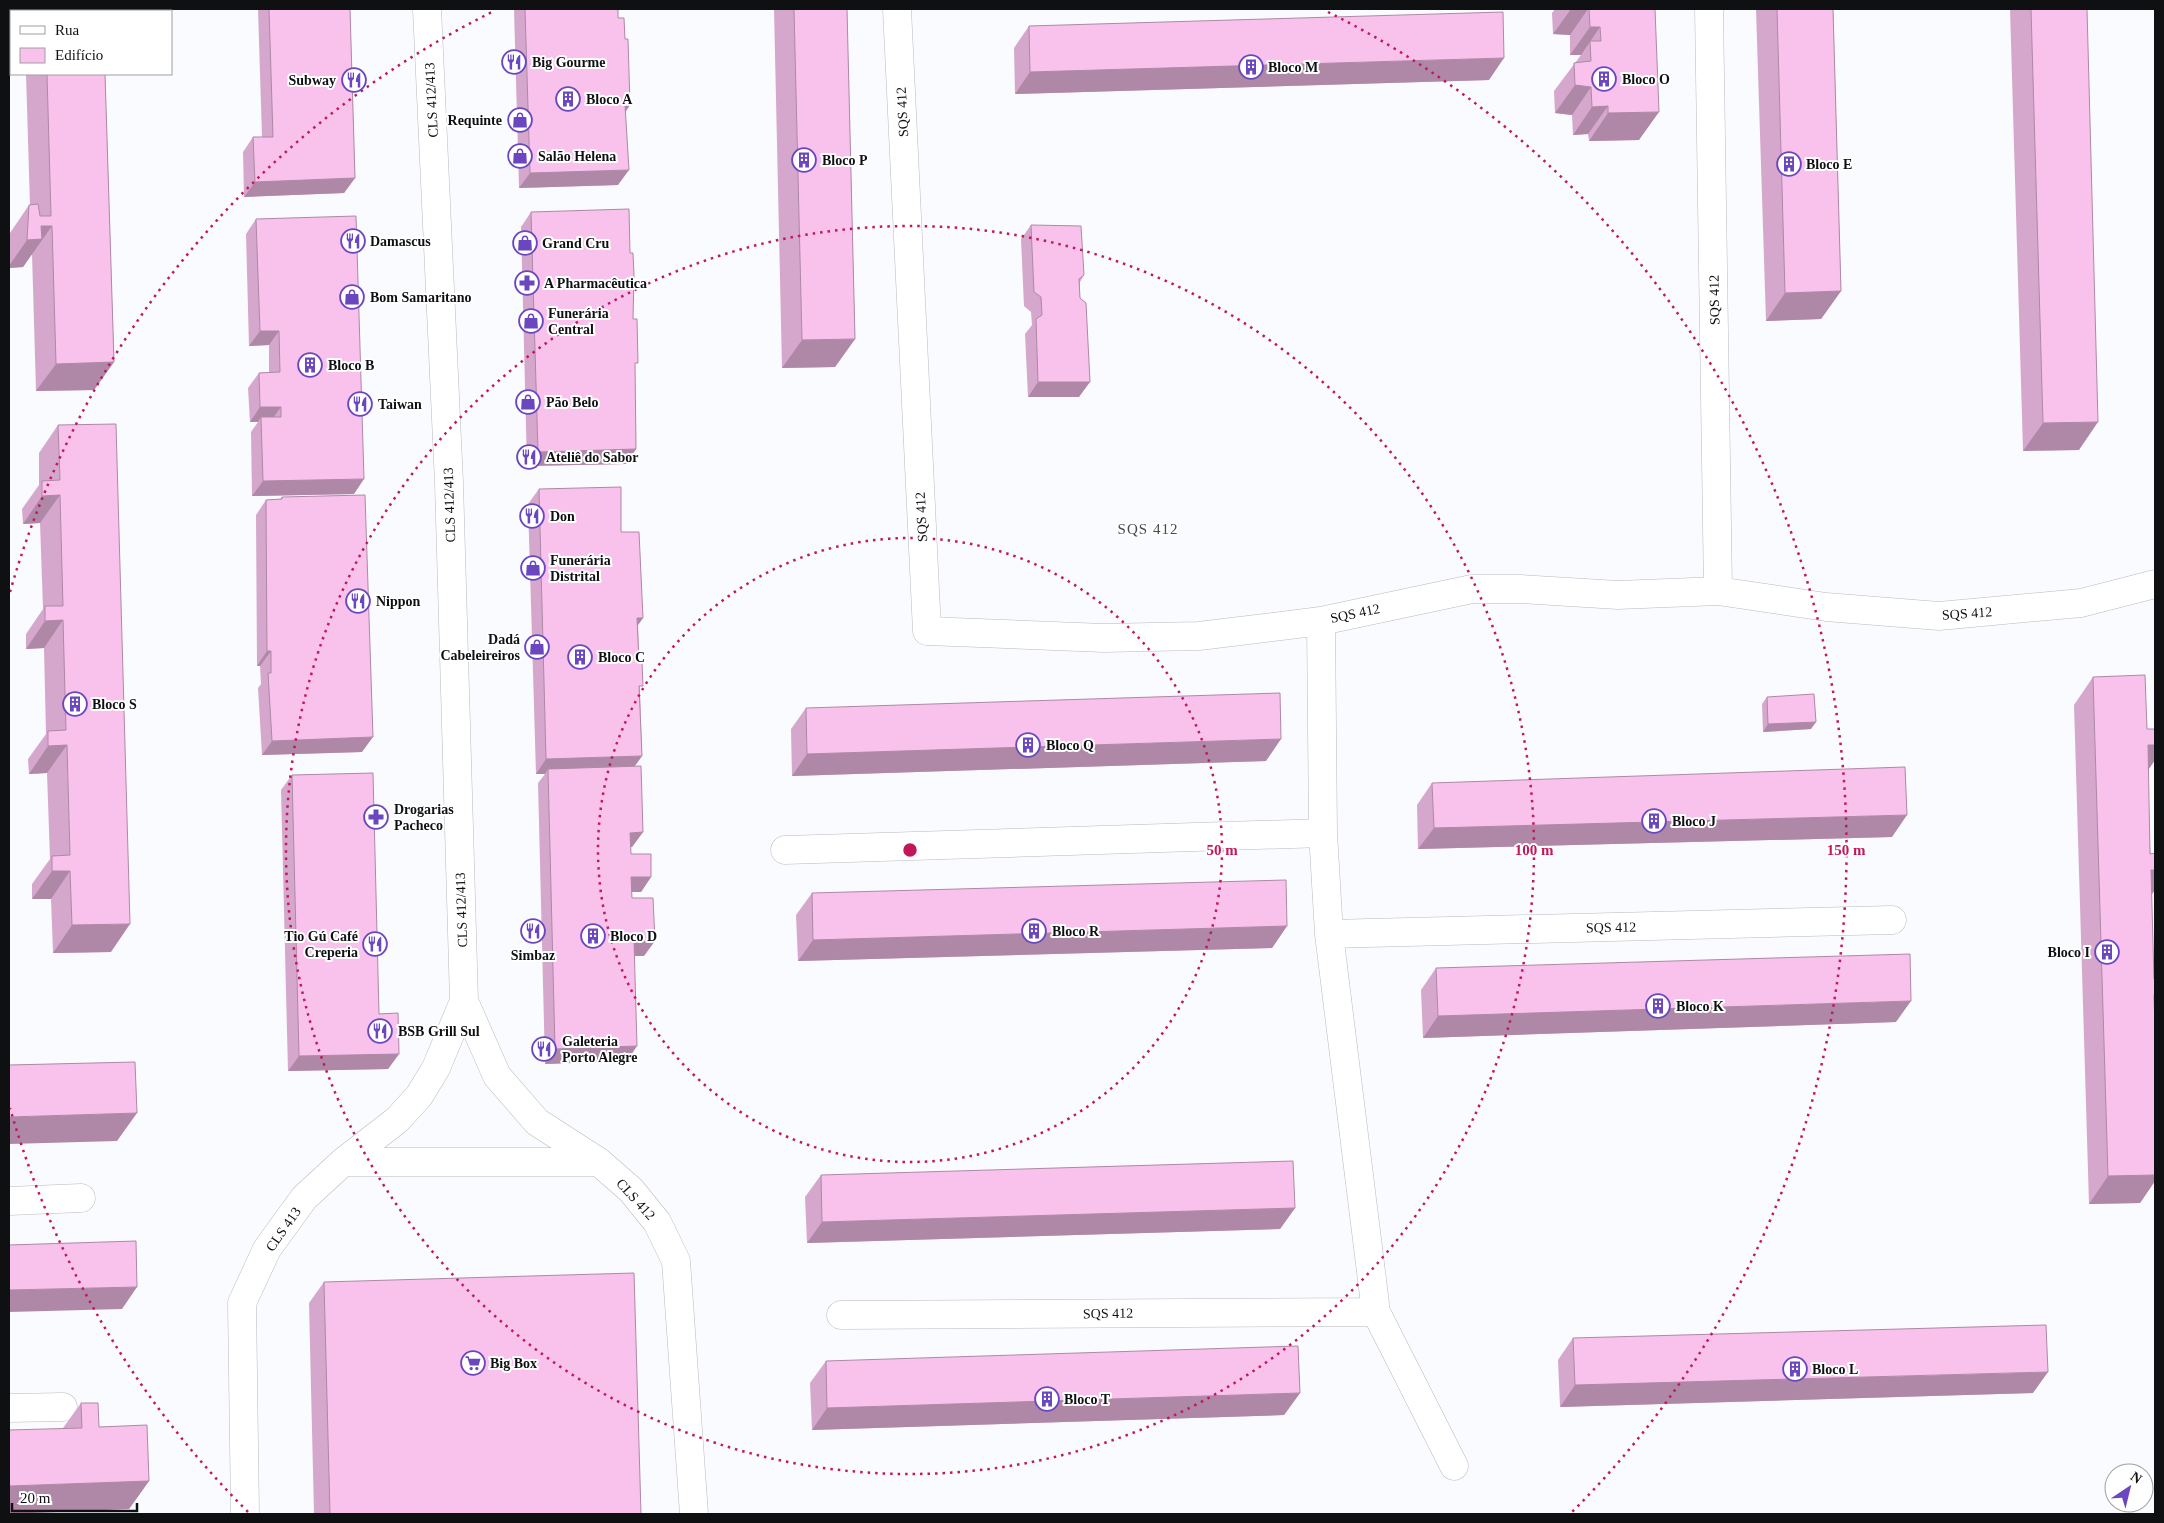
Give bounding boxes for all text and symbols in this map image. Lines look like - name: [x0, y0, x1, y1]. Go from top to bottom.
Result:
- legend: [10, 10, 172, 75]
- text: Rua: [55, 22, 80, 38]
- text: Edifício: [55, 47, 103, 63]
- restaurant icon: Big Gourme: [501, 49, 527, 75]
- building icon: Bloco M: [1238, 54, 1264, 80]
- place label: Big Gourme: [532, 55, 606, 70]
- place label: Bloco M: [1268, 60, 1318, 75]
- street label: CLS 412/413: [422, 62, 441, 138]
- building icon: Bloco O: [1591, 66, 1617, 92]
- restaurant icon: Subway: [341, 67, 367, 93]
- place label: Bloco O: [1622, 72, 1670, 87]
- place label: Subway: [289, 73, 336, 88]
- building icon: Bloco A: [555, 86, 581, 112]
- street label: SQS 412: [894, 87, 911, 137]
- place label: Bloco A: [586, 92, 633, 107]
- shop icon: Requinte: [507, 107, 533, 133]
- place label: Requinte: [448, 113, 502, 128]
- shop icon: Salão Helena: [507, 143, 533, 169]
- building icon: Bloco P: [791, 147, 817, 173]
- place label: Salão Helena: [538, 149, 616, 164]
- building icon: Bloco E: [1776, 151, 1802, 177]
- place label: Bloco P: [822, 153, 868, 168]
- place label: Bloco E: [1806, 157, 1852, 172]
- restaurant icon: Damascus: [340, 228, 366, 254]
- shop icon: Grand Cru: [512, 230, 538, 256]
- place label: Damascus: [370, 234, 431, 249]
- place label: Grand Cru: [542, 236, 610, 251]
- pharmacy icon: A Pharmacêutica: [514, 270, 540, 296]
- street label: SQS 412: [1707, 275, 1722, 325]
- place label: A Pharmacêutica: [544, 276, 647, 291]
- shop icon: Bom Samaritano: [339, 284, 365, 310]
- place label: Bom Samaritano: [370, 290, 472, 305]
- place label: Funerária Central: [548, 306, 609, 337]
- shop icon: Funerária Central: [518, 308, 544, 334]
- building icon: Bloco B: [297, 352, 323, 378]
- place label: Bloco B: [328, 358, 374, 373]
- shop icon: Pão Belo: [515, 389, 541, 415]
- restaurant icon: Taiwan: [347, 391, 373, 417]
- place label: Pão Belo: [546, 395, 599, 410]
- place label: Taiwan: [378, 397, 422, 412]
- restaurant icon: Ateliê do Sabor: [516, 444, 542, 470]
- place label: Ateliê do Sabor: [546, 450, 639, 465]
- street label: CLS 412/413: [441, 467, 458, 543]
- street label: SQS 412: [913, 492, 930, 542]
- restaurant icon: Don: [519, 503, 545, 529]
- place label: Don: [550, 509, 575, 524]
- district label: SQS 412: [1118, 521, 1178, 537]
- place label: Funerária Distrital: [550, 553, 611, 584]
- shop icon: Funerária Distrital: [520, 555, 546, 581]
- restaurant icon: Nippon: [345, 588, 371, 614]
- place label: Nippon: [376, 594, 421, 609]
- street label: SQS 412: [1329, 601, 1381, 626]
- street label: SQS 412: [1941, 604, 1993, 623]
- place label: Dadá Cabeleireiros: [440, 632, 521, 663]
- shop icon: Dadá Cabeleireiros: [524, 634, 550, 660]
- building icon: Bloco C: [567, 644, 593, 670]
- place label: Bloco C: [598, 650, 645, 665]
- building icon: Bloco S: [62, 691, 88, 717]
- place label: Bloco S: [92, 697, 137, 712]
- building icon: Bloco Q: [1015, 732, 1041, 758]
- place label: Bloco Q: [1046, 738, 1094, 753]
- place label: Drogarias Pacheco: [394, 802, 454, 833]
- pharmacy icon: Drogarias Pacheco: [363, 804, 389, 830]
- building icon: Bloco J: [1641, 808, 1667, 834]
- place label: Bloco J: [1672, 814, 1716, 829]
- centre of rings: [901, 841, 919, 859]
- text: 50 m: [1206, 842, 1238, 858]
- text: 100 m: [1515, 842, 1554, 858]
- text: 150 m: [1827, 842, 1866, 858]
- street label: CLS 412/413: [453, 872, 470, 948]
- restaurant icon: Simbaz: [520, 918, 546, 944]
- building icon: Bloco R: [1021, 918, 1047, 944]
- street label: SQS 412: [1586, 920, 1636, 935]
- building icon: Bloco D: [580, 923, 606, 949]
- place label: Bloco R: [1052, 924, 1100, 939]
- place label: Tio Gú Café Creperia: [284, 929, 358, 960]
- place label: Bloco D: [610, 929, 657, 944]
- restaurant icon: Tio Gú Café Creperia: [362, 931, 388, 957]
- building icon: Bloco I: [2094, 939, 2120, 965]
- place label: Bloco I: [2048, 945, 2090, 960]
- place label: Simbaz: [511, 948, 555, 963]
- building icon: Bloco K: [1645, 993, 1671, 1019]
- place label: Bloco K: [1676, 999, 1724, 1014]
- restaurant icon: BSB Grill Sul: [367, 1018, 393, 1044]
- place label: BSB Grill Sul: [398, 1024, 480, 1039]
- place label: Galeteria Porto Alegre: [562, 1034, 638, 1065]
- restaurant icon: Galeteria Porto Alegre: [531, 1036, 557, 1062]
- street label: CLS 412: [613, 1176, 658, 1223]
- street label: CLS 413: [263, 1204, 304, 1254]
- street label: SQS 412: [1083, 1306, 1133, 1321]
- supermarket icon: Big Box: [460, 1350, 486, 1376]
- place label: Big Box: [490, 1356, 537, 1371]
- building icon: Bloco L: [1782, 1356, 1808, 1382]
- place label: Bloco L: [1812, 1362, 1858, 1377]
- building icon: Bloco T: [1034, 1386, 1060, 1412]
- place label: Bloco T: [1064, 1392, 1111, 1407]
- north arrow: [2104, 1463, 2154, 1513]
- text: N: [2128, 1469, 2145, 1487]
- scale bar: [12, 1480, 138, 1512]
- text: 20 m: [20, 1490, 51, 1506]

